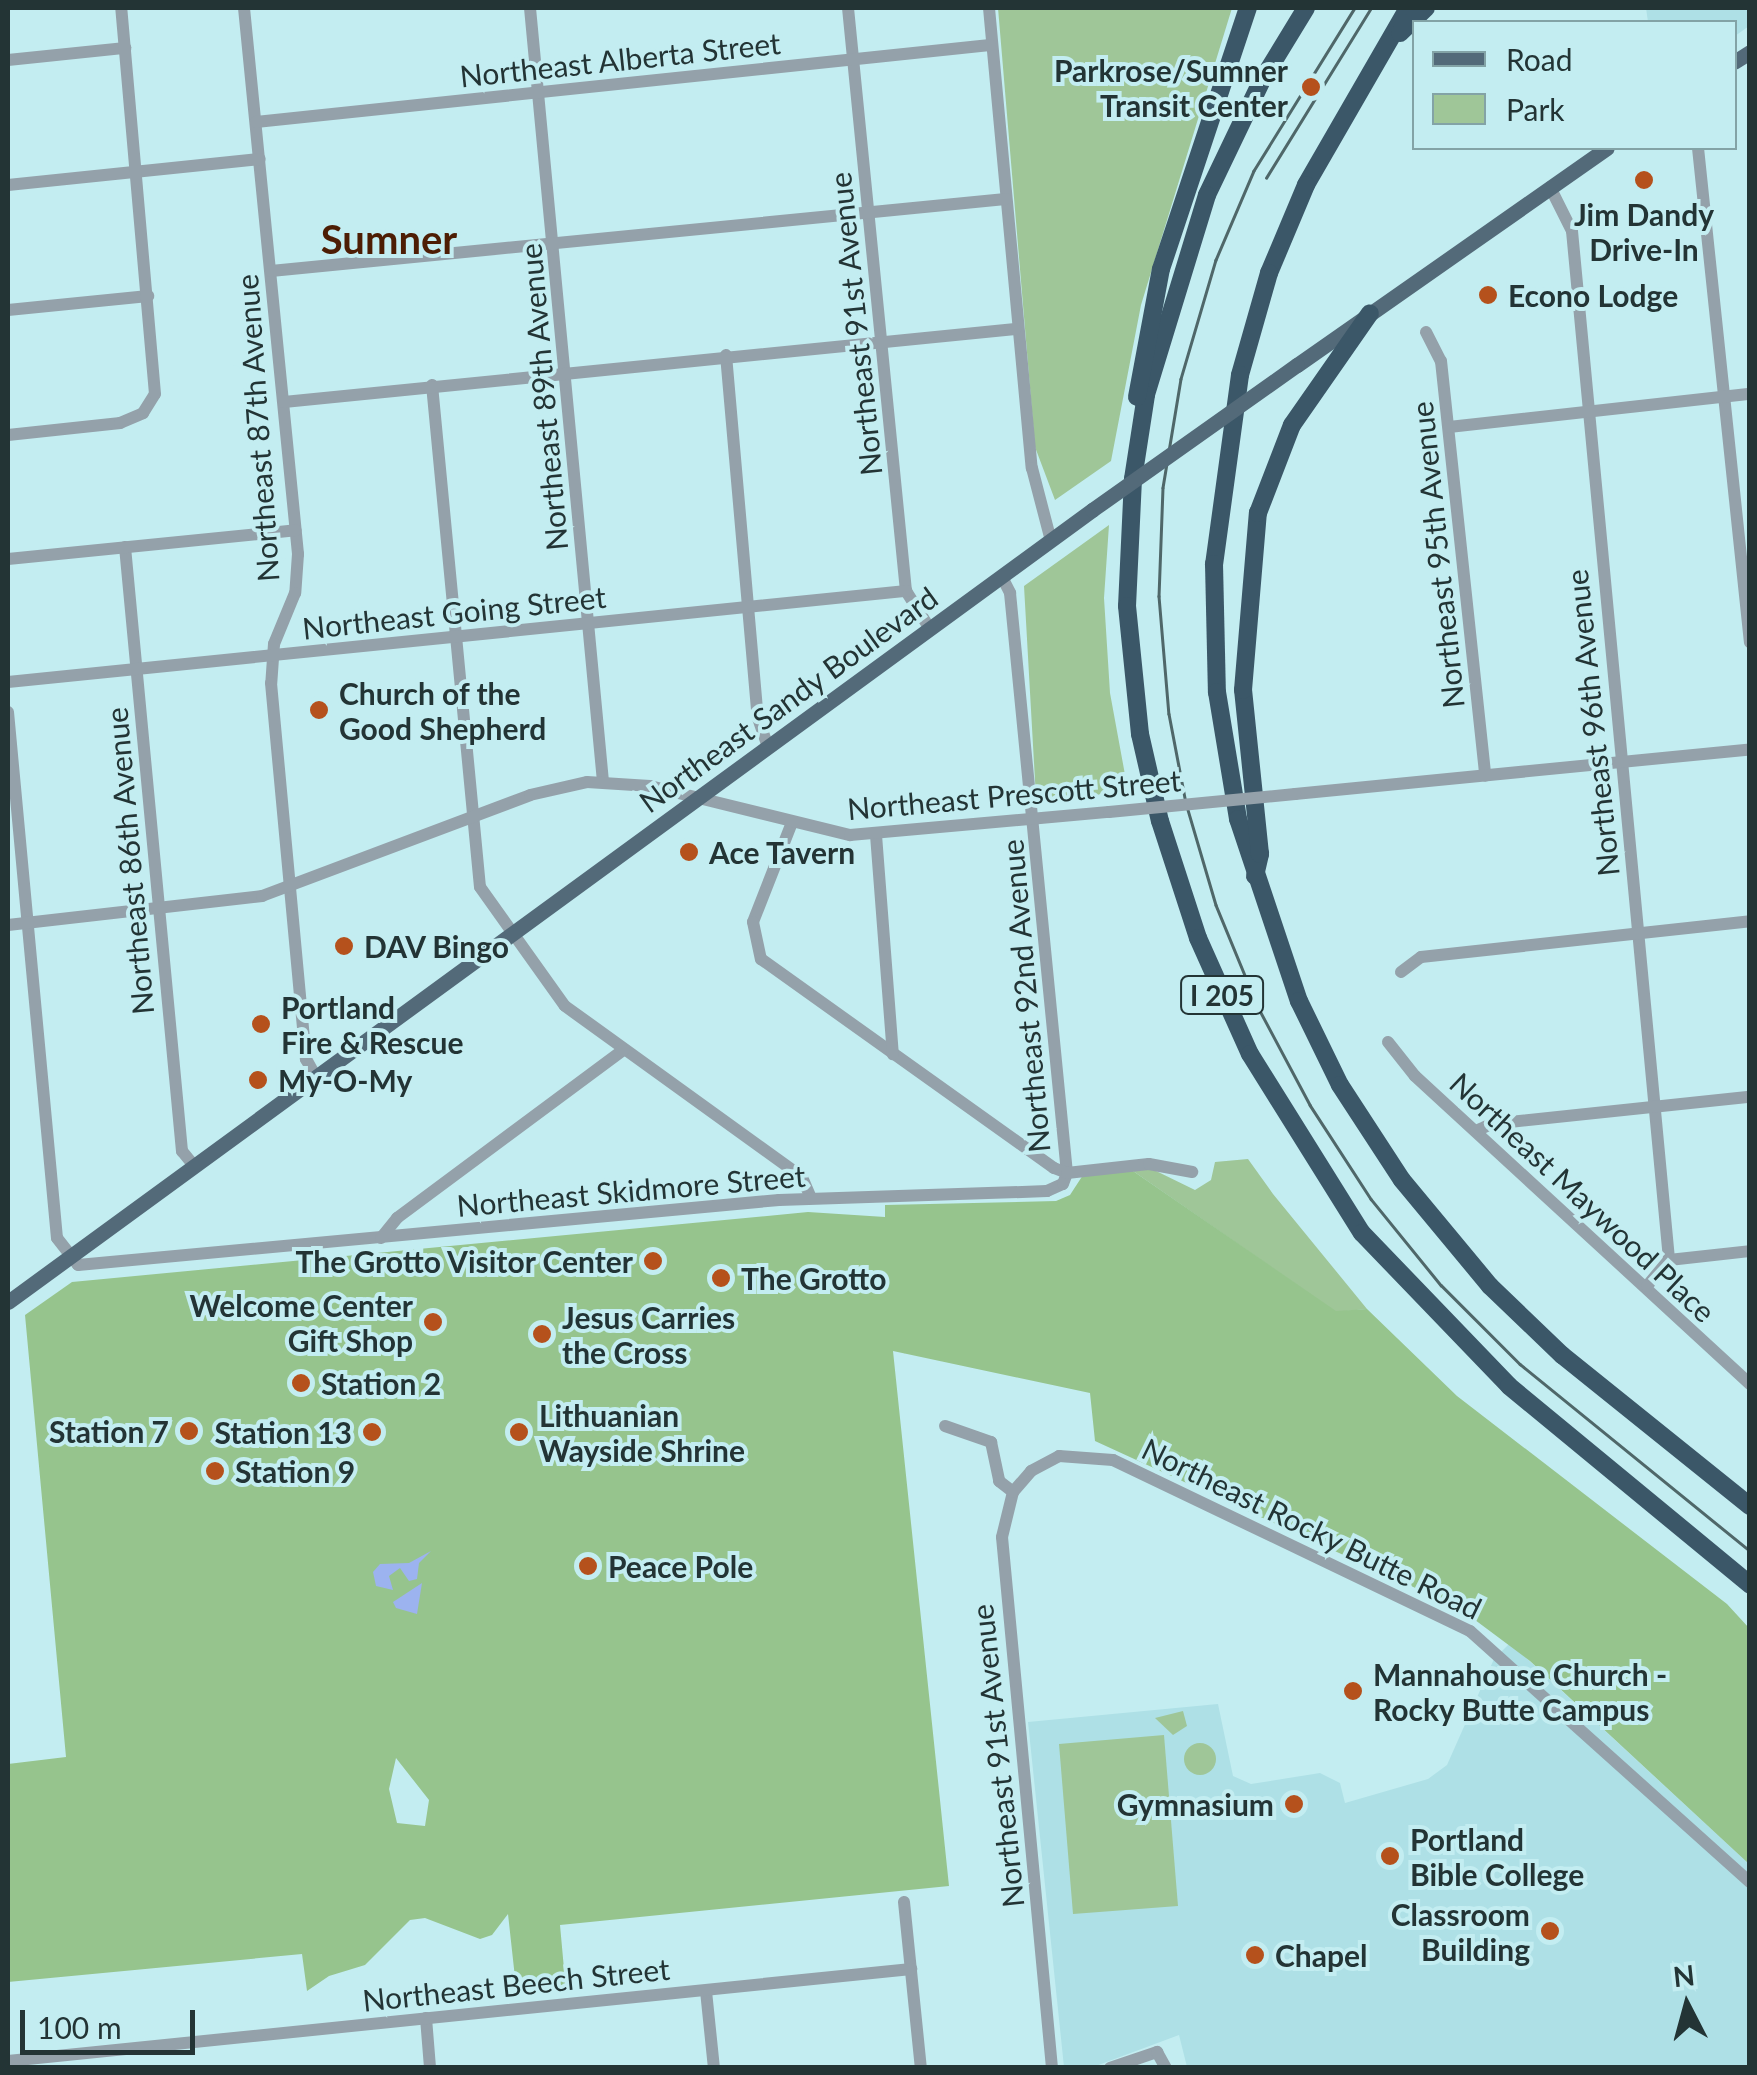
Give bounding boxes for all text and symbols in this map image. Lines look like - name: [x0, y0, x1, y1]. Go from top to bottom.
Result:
- legend: [1412, 20, 1737, 150]
- street label: Northeast Alberta Street: [457, 24, 783, 94]
- text: Road: [1506, 41, 1573, 77]
- place label: Parkrose/Sumner Transit Center: [1054, 52, 1288, 122]
- marker: Parkrose/Sumner Transit Center: [1298, 74, 1324, 100]
- text: Park: [1506, 91, 1565, 127]
- marker: Jim Dandy Drive-In: [1633, 169, 1655, 191]
- street label: Northeast 91st Avenue: [821, 170, 889, 478]
- place label: Jim Dandy Drive-In: [1574, 196, 1714, 266]
- district label: Sumner: [321, 215, 457, 263]
- street label: Northeast 89th Avenue: [512, 241, 574, 553]
- street label: Northeast 87th Avenue: [228, 272, 286, 584]
- place label: Econo Lodge: [1508, 277, 1678, 313]
- marker: Econo Lodge: [1477, 284, 1499, 306]
- street label: Northeast 95th Avenue: [1403, 399, 1471, 711]
- street label: Northeast 96th Avenue: [1558, 567, 1626, 879]
- street label: Northeast Going Street: [300, 578, 608, 646]
- street label: Northeast Sandy Boulevard: [632, 579, 944, 819]
- place label: Church of the Good Shepherd: [339, 675, 546, 746]
- marker: Church of the Good Shepherd: [308, 699, 330, 721]
- street label: Northeast 86th Avenue: [98, 705, 160, 1017]
- street label: Northeast Prescott Street: [846, 761, 1182, 827]
- place label: Ace Tavern: [709, 834, 856, 870]
- street label: Northeast 92nd Avenue: [993, 837, 1057, 1155]
- marker: Ace Tavern: [678, 841, 700, 863]
- place label: DAV Bingo: [364, 928, 510, 964]
- marker: DAV Bingo: [333, 935, 355, 957]
- road number: I 205: [1180, 972, 1264, 1018]
- place label: Portland Fire & Rescue: [281, 989, 464, 1060]
- marker: Portland Fire & Rescue: [250, 1013, 272, 1035]
- place label: My-O-My: [278, 1062, 412, 1098]
- street label: Northeast Maywood Place: [1443, 1065, 1723, 1329]
- marker: My-O-My: [247, 1069, 269, 1091]
- street label: Northeast Skidmore Street: [455, 1157, 807, 1223]
- place label: The Grotto Visitor Center: [294, 1243, 633, 1279]
- marker: The Grotto Visitor Center: [642, 1250, 664, 1272]
- place label: The Grotto: [741, 1260, 886, 1296]
- marker: The Grotto: [710, 1267, 732, 1289]
- place label: Welcome Center Gift Shop: [189, 1287, 413, 1358]
- place label: Jesus Carries the Cross: [562, 1299, 735, 1370]
- marker: Welcome Center Gift Shop: [422, 1311, 444, 1333]
- marker: Jesus Carries the Cross: [531, 1323, 553, 1345]
- place label: Station 2: [321, 1365, 441, 1401]
- marker: Station 2: [290, 1372, 312, 1394]
- place label: Lithuanian Wayside Shrine: [539, 1397, 745, 1468]
- place label: Station 7: [49, 1413, 169, 1449]
- place label: Station 13: [214, 1414, 352, 1450]
- marker: Station 7: [178, 1420, 200, 1442]
- marker: Station 13: [361, 1421, 383, 1443]
- marker: Lithuanian Wayside Shrine: [508, 1421, 530, 1443]
- street label: Northeast Rocky Butte Road: [1136, 1430, 1488, 1626]
- place label: Station 9: [235, 1453, 355, 1489]
- marker: Station 9: [204, 1460, 226, 1482]
- place label: Peace Pole: [608, 1548, 753, 1584]
- marker: Peace Pole: [577, 1555, 599, 1577]
- street label: Northeast 91st Avenue: [963, 1602, 1031, 1910]
- place label: Mannahouse Church - Rocky Butte Campus: [1373, 1656, 1667, 1726]
- marker: Mannahouse Church - Rocky Butte Campus: [1342, 1680, 1364, 1702]
- place label: Gymnasium: [1117, 1786, 1274, 1822]
- marker: Gymnasium: [1283, 1793, 1305, 1815]
- place label: Portland Bible College: [1410, 1821, 1584, 1892]
- marker: Portland Bible College: [1379, 1845, 1401, 1867]
- place label: Classroom Building: [1391, 1896, 1530, 1966]
- marker: Classroom Building: [1539, 1920, 1561, 1942]
- place label: Chapel: [1275, 1937, 1368, 1973]
- marker: Chapel: [1244, 1944, 1266, 1966]
- street label: Northeast Beech Street: [361, 1950, 671, 2018]
- north arrow: [1637, 1955, 1737, 2055]
- text: N: [1671, 1957, 1696, 1993]
- scale bar: [25, 1990, 200, 2052]
- text: 100 m: [37, 2009, 122, 2045]

